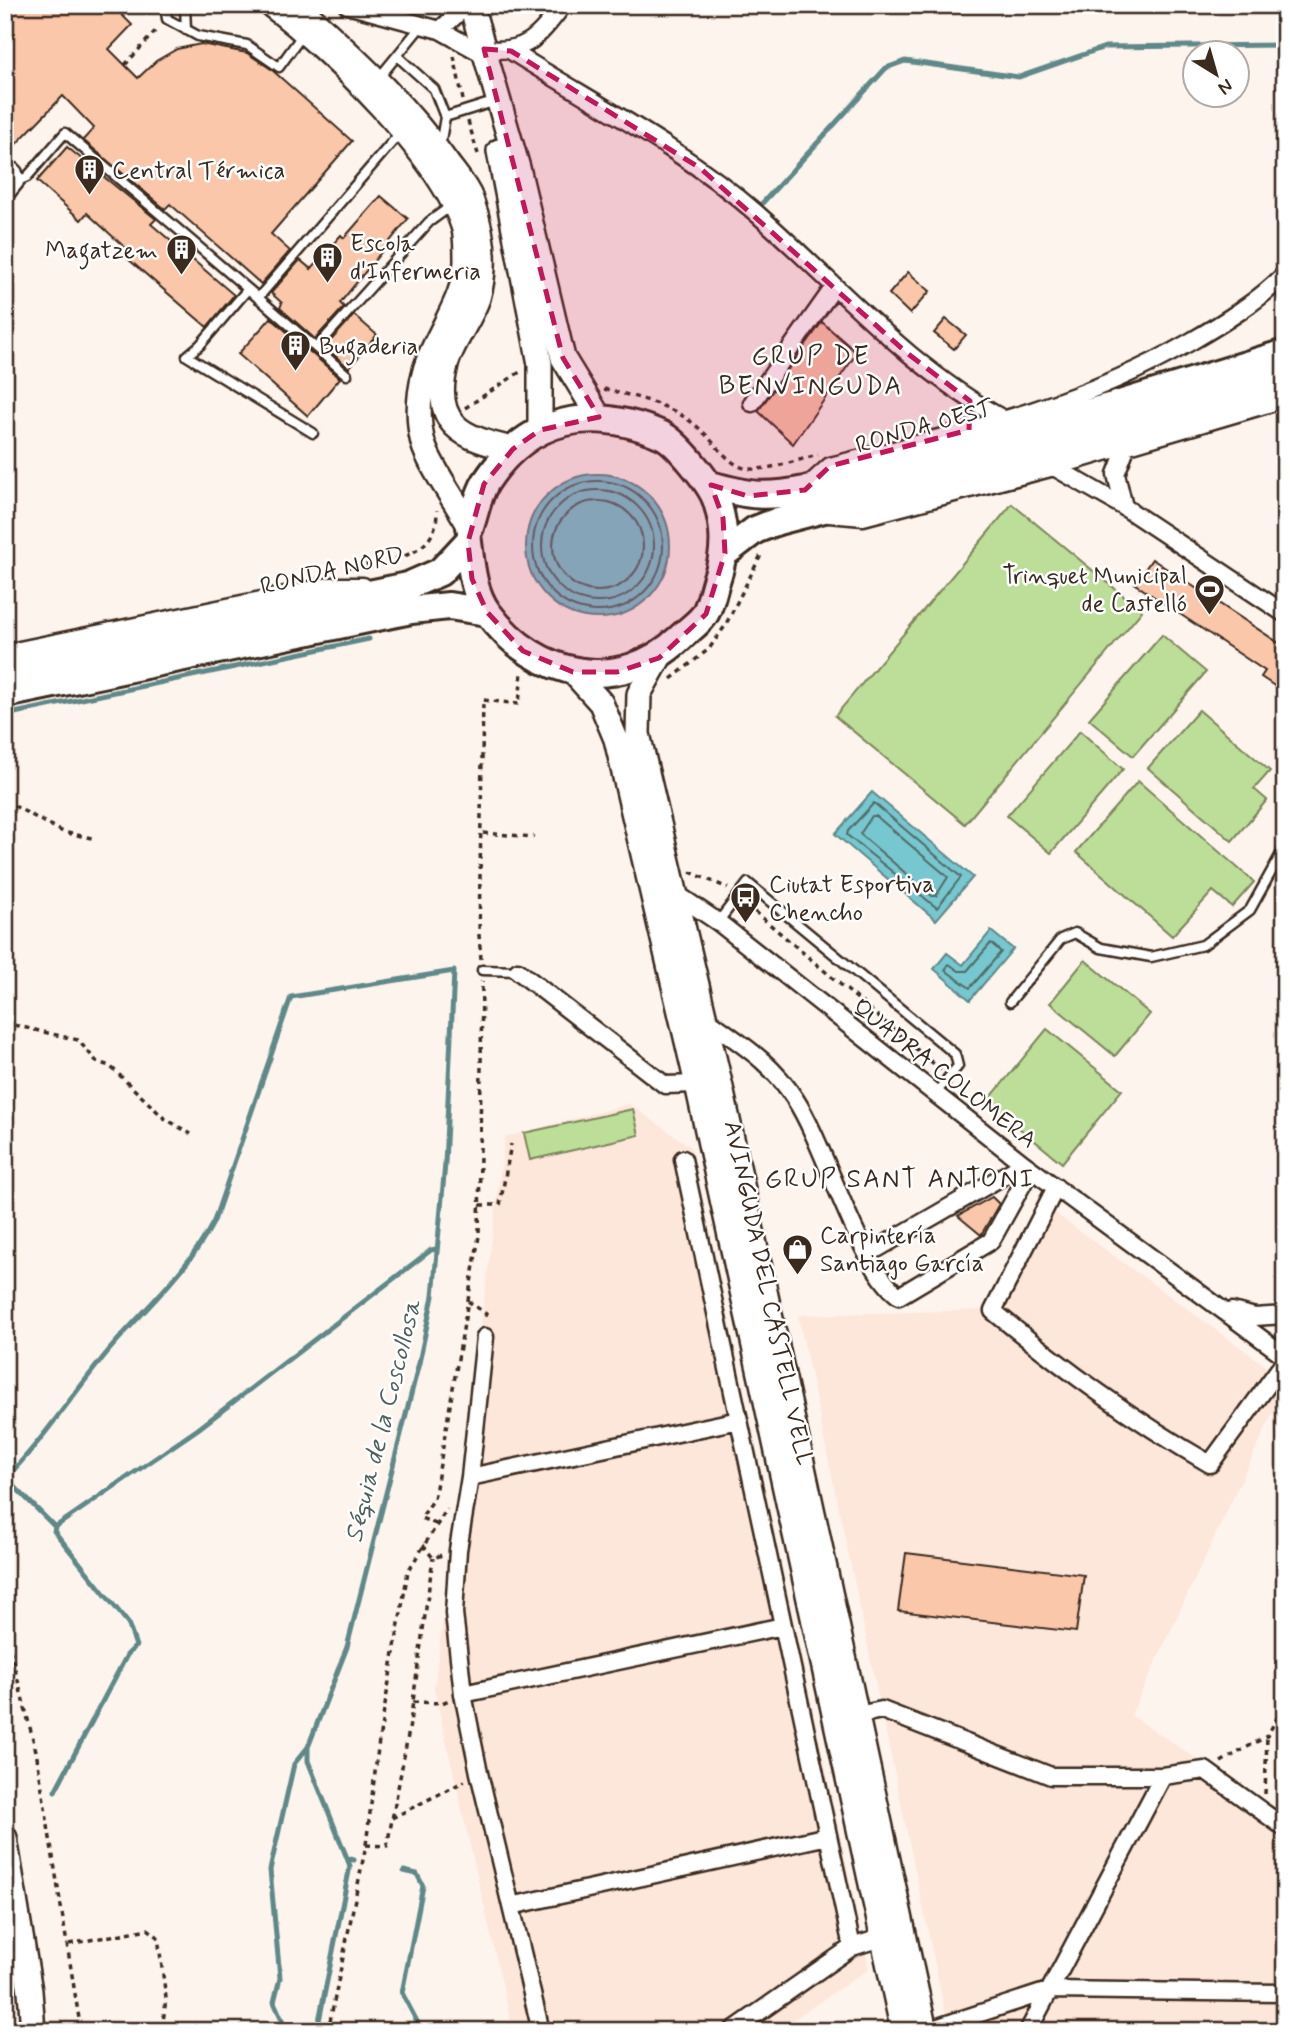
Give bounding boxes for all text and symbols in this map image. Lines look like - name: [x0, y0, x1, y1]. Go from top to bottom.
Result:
- north arrow: [1182, 38, 1252, 108]
- text: N: [1213, 73, 1238, 100]
- building icon: Central Térmica: [72, 153, 106, 197]
- place label: Central Térmica: [112, 156, 285, 187]
- place label: Escola d'Infermeria: [350, 229, 481, 288]
- building icon: Magatzem: [164, 233, 198, 277]
- place label: Magatzem: [45, 236, 158, 270]
- building icon: Escola d'Infermeria: [310, 240, 344, 284]
- building icon: Bugaderia: [279, 329, 313, 373]
- place label: Bugaderia: [319, 332, 418, 366]
- district label: GRUP DE BENVINGUDA: [719, 340, 903, 404]
- street label: RONDA OEST: [852, 393, 997, 462]
- street label: RONDA NORD: [257, 540, 407, 603]
- place label: Trinquet Municipal de Castelló: [1002, 561, 1187, 620]
- sports icon: Trinquet Municipal de Castelló: [1193, 572, 1227, 616]
- place label: Ciutat Esportiva Chencho: [769, 870, 935, 929]
- bus stop icon: Ciutat Esportiva Chencho: [729, 881, 763, 925]
- street label: QUADRA COLOMERA: [845, 992, 1043, 1156]
- street label: AVINGUDA DEL CASTELL VELL: [716, 1118, 819, 1469]
- district label: GRUP SANT ANTONI: [765, 1163, 1035, 1197]
- place label: Carpintería Santiago García: [820, 1221, 984, 1280]
- shop icon: Carpintería Santiago García: [780, 1232, 814, 1276]
- water label: Séquia de la Coscollosa: [337, 1296, 431, 1546]

